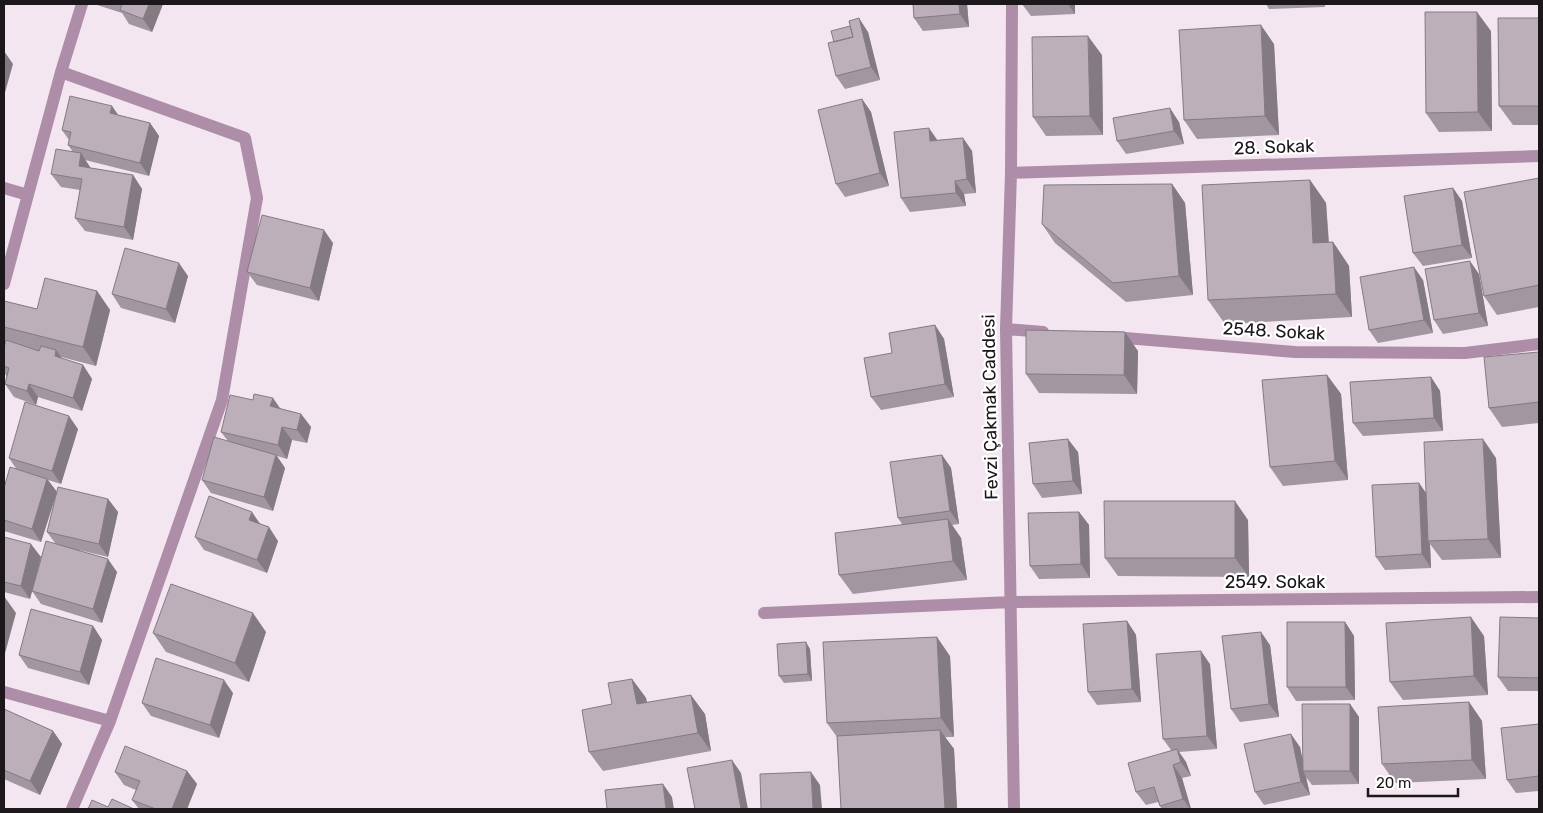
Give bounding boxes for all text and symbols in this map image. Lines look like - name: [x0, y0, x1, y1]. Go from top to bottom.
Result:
- street label: 28. Sokak: [1233, 135, 1315, 159]
- street label: Fevzi Çakmak Caddesi: [977, 314, 1003, 500]
- street label: 2548. Sokak: [1222, 317, 1326, 345]
- street label: 2549. Sokak: [1225, 571, 1326, 593]
- scale bar: [1368, 766, 1458, 798]
- text: 20 m: [1376, 774, 1411, 792]

